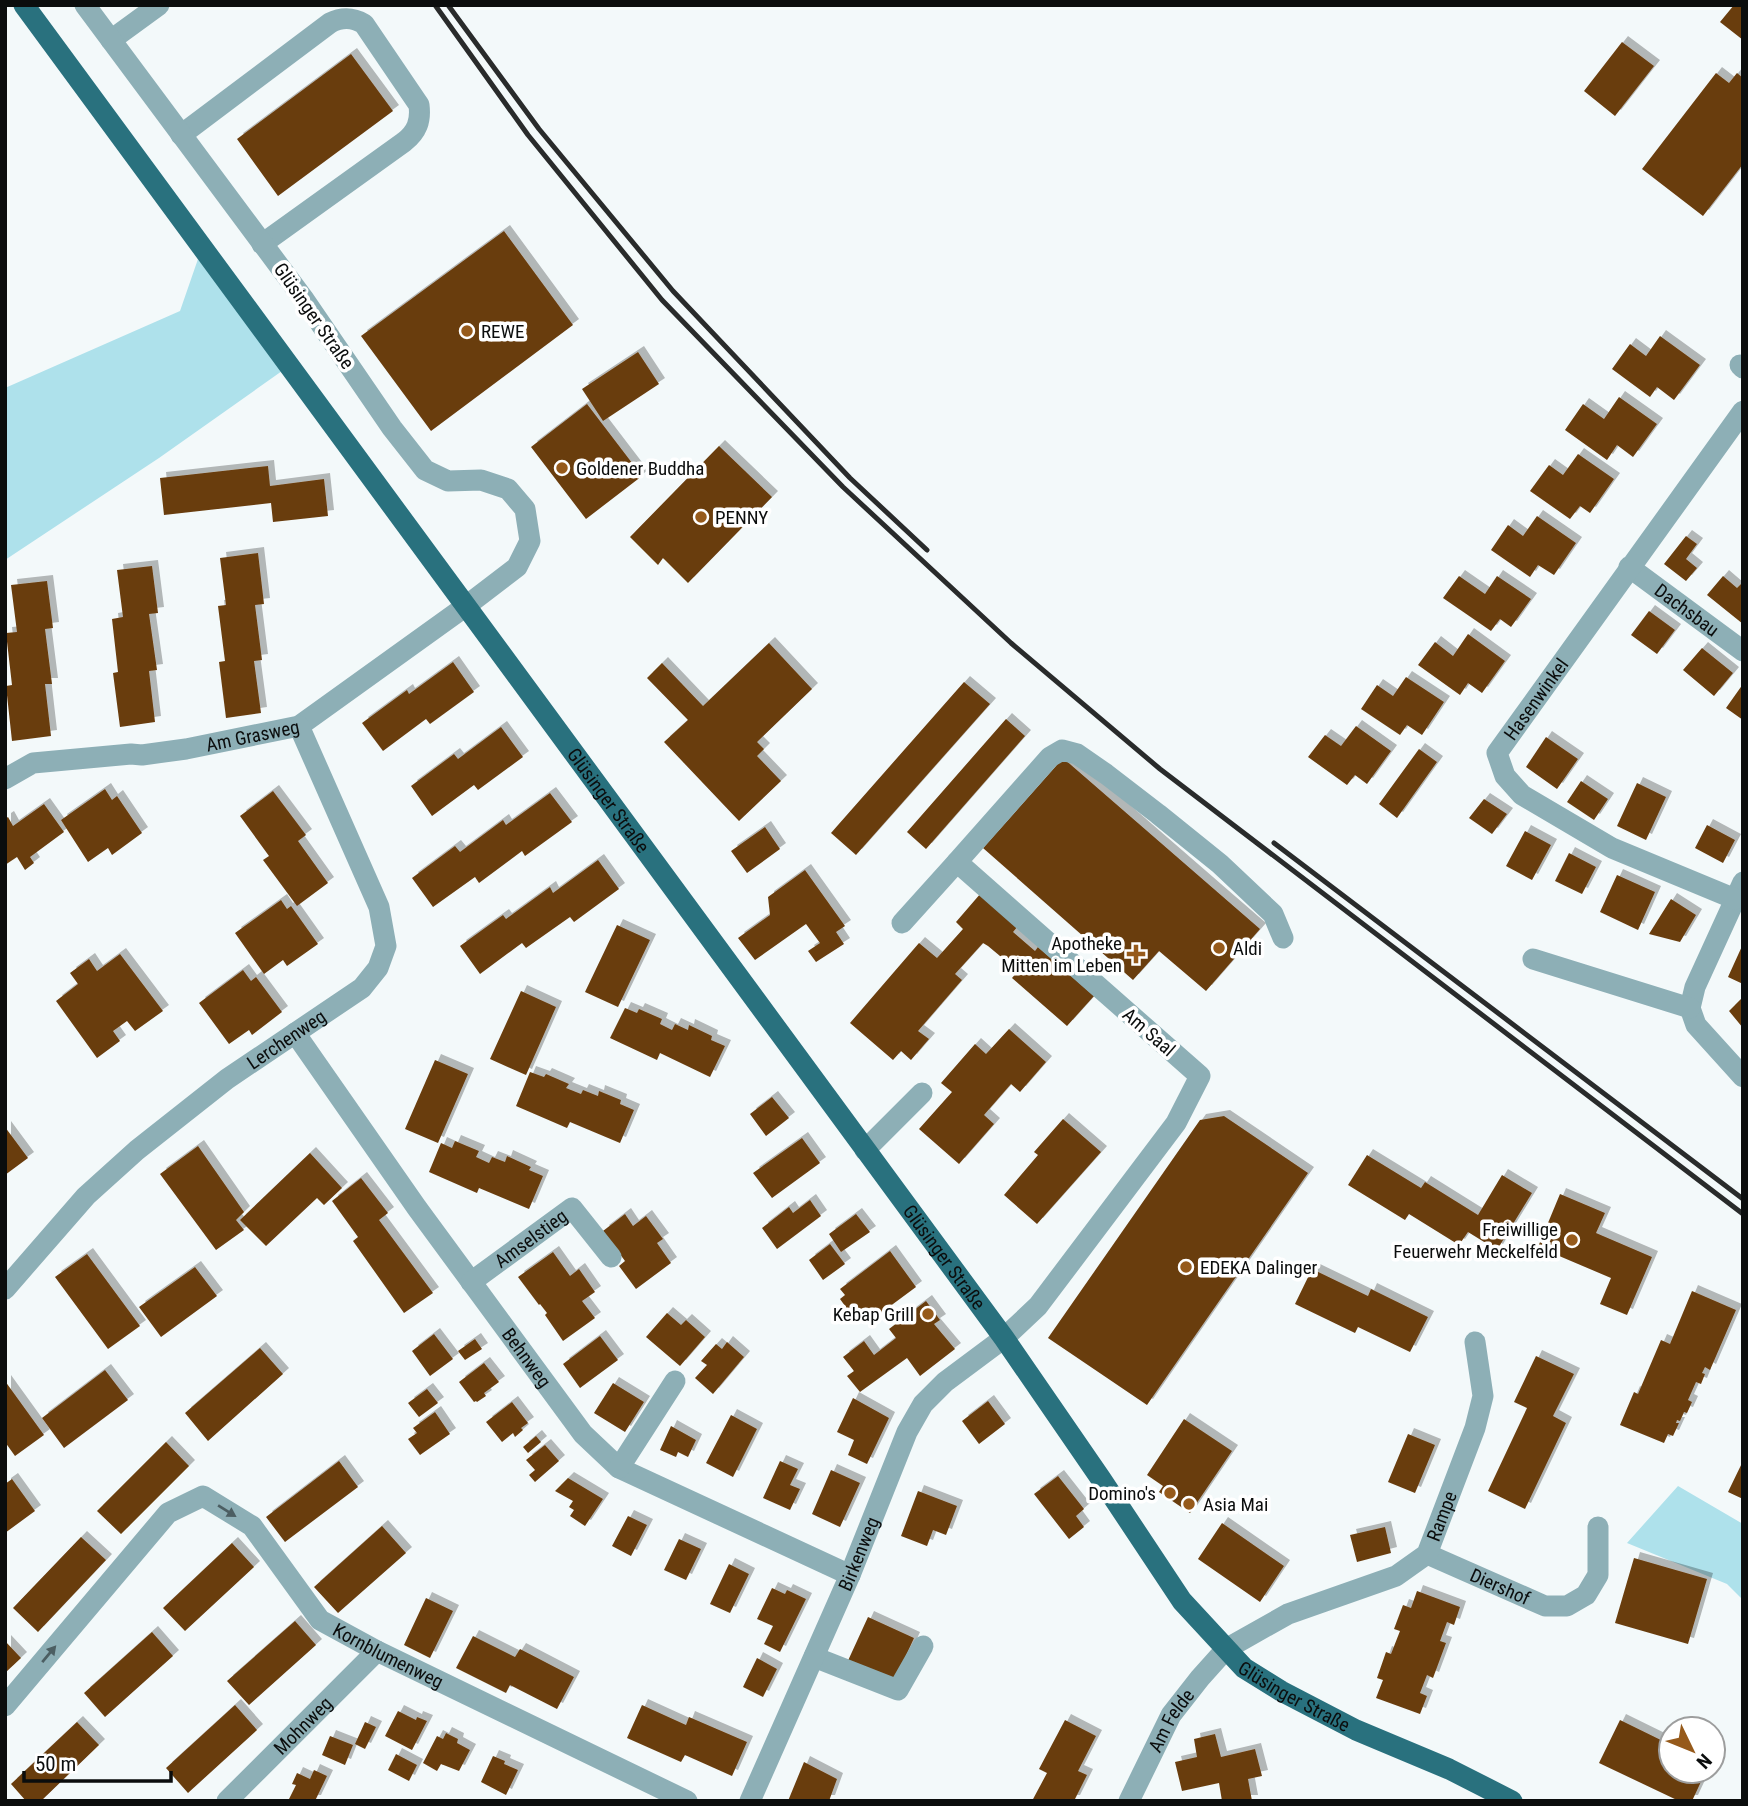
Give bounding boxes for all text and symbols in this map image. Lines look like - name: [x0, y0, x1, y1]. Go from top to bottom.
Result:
- street label: Glüsinger Straße: [269, 259, 359, 374]
- place label: REWE: [481, 320, 524, 343]
- marker: REWE: [459, 323, 475, 339]
- place label: Goldener Buddha: [576, 457, 704, 480]
- marker: Goldener Buddha: [554, 460, 570, 476]
- place label: PENNY: [715, 506, 768, 529]
- marker: PENNY: [693, 509, 709, 525]
- street label: Dachsbau: [1650, 578, 1724, 641]
- street label: Hasenwinkel: [1499, 654, 1573, 744]
- street label: Am Grasweg: [204, 715, 301, 756]
- street label: Glüsinger Straße: [563, 743, 655, 857]
- place label: Apotheke Mitten im Leben: [1001, 932, 1122, 977]
- place label: Aldi: [1233, 937, 1262, 960]
- marker: Aldi: [1211, 940, 1227, 956]
- marker: Apotheke Mitten im Leben: [1128, 946, 1144, 962]
- street label: Am Saal: [1118, 1003, 1180, 1061]
- street label: Lerchenweg: [242, 1004, 330, 1074]
- street label: Glüsinger Straße: [898, 1200, 991, 1314]
- street label: Amselstieg: [490, 1204, 571, 1272]
- place label: Freiwillige Feuerwehr Meckelfeld: [1393, 1218, 1558, 1263]
- marker: Freiwillige Feuerwehr Meckelfeld: [1564, 1232, 1580, 1248]
- place label: EDEKA Dalinger: [1200, 1256, 1318, 1279]
- marker: EDEKA Dalinger: [1178, 1259, 1194, 1275]
- place label: Kebap Grill: [833, 1303, 914, 1326]
- marker: Kebap Grill: [920, 1306, 936, 1322]
- street label: Behnweg: [497, 1323, 556, 1392]
- place label: Domino's: [1088, 1482, 1156, 1505]
- marker: Domino's: [1162, 1485, 1178, 1501]
- street label: Rampe: [1421, 1488, 1461, 1544]
- place label: Asia Mai: [1203, 1493, 1268, 1516]
- marker: Asia Mai: [1181, 1496, 1197, 1512]
- one-way arrow: [218, 1505, 237, 1518]
- street label: Birkenweg: [833, 1513, 884, 1594]
- street label: Diershof: [1467, 1563, 1534, 1610]
- street label: Kornblumenweg: [329, 1618, 447, 1693]
- one-way arrow: [41, 1646, 56, 1663]
- street label: Glüsinger Straße: [1234, 1656, 1354, 1736]
- street label: Am Felde: [1143, 1684, 1199, 1756]
- street label: Mohnweg: [269, 1691, 337, 1759]
- north arrow: [1657, 1715, 1727, 1785]
- scale bar: [24, 1740, 172, 1784]
- text: N: [1692, 1749, 1716, 1773]
- text: 50 m: [35, 1752, 76, 1776]

